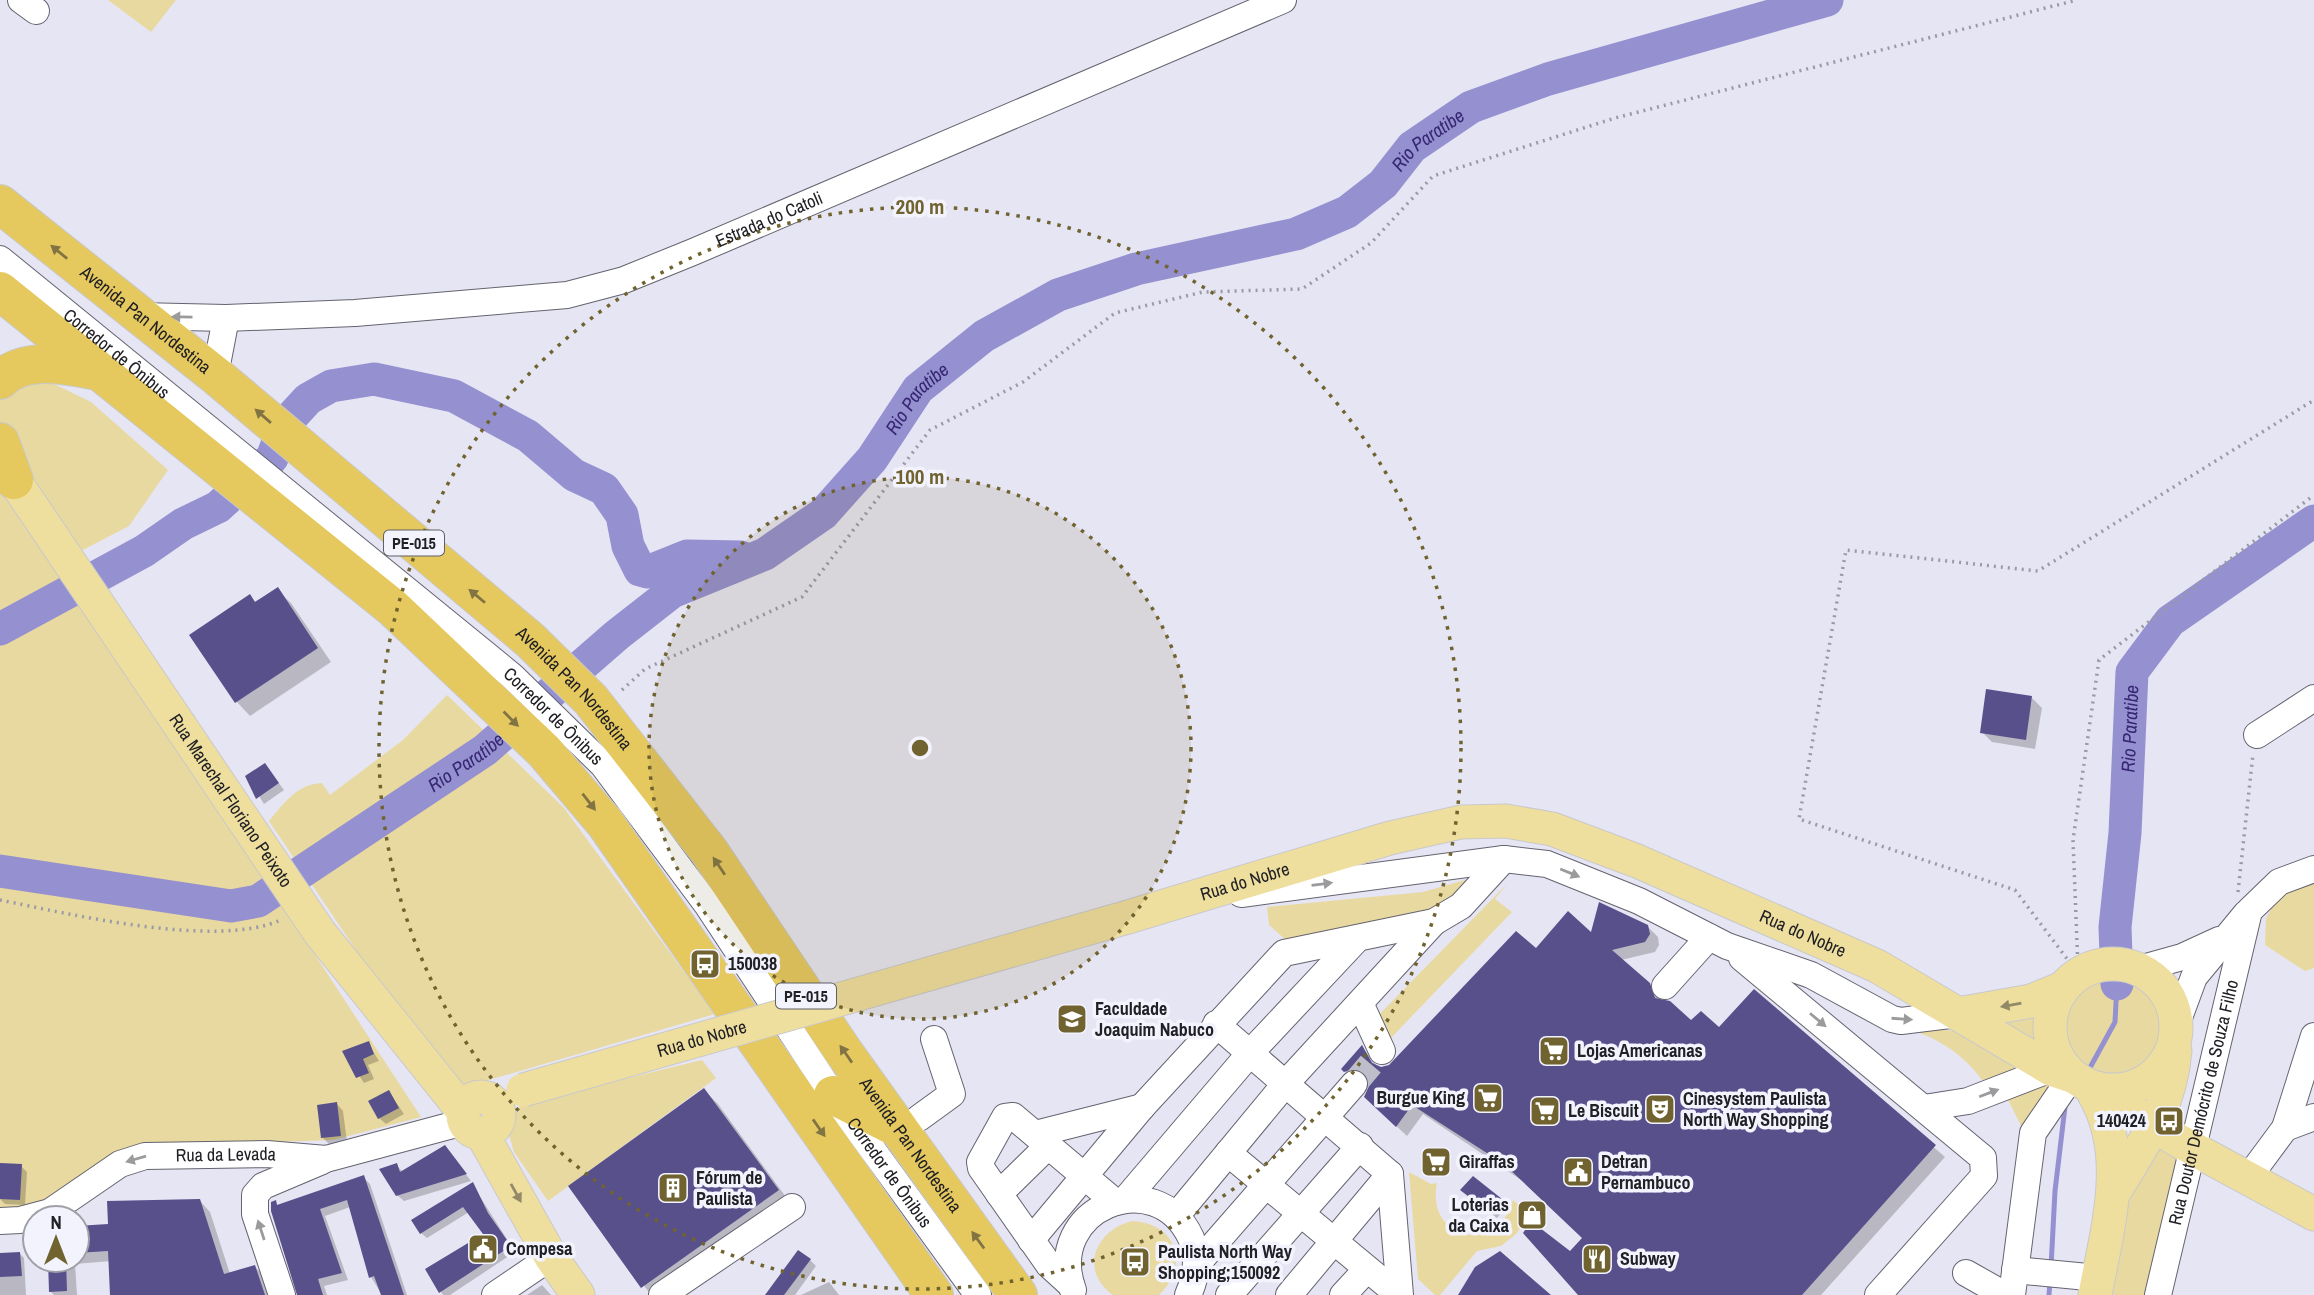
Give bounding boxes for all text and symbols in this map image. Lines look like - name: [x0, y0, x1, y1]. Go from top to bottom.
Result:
- water label: Rio Paratibe: [1385, 102, 1469, 176]
- street label: Estrada do Catoli: [711, 185, 826, 253]
- text: 200 m: [896, 192, 944, 221]
- one-way arrow: [50, 244, 68, 259]
- street label: Avenida Pan Nordestina: [74, 259, 217, 379]
- street label: Corredor de Ônibus: [58, 302, 175, 404]
- one-way arrow: [171, 311, 193, 323]
- water label: Rio Paratibe: [879, 356, 954, 439]
- one-way arrow: [254, 408, 272, 424]
- text: 100 m: [896, 462, 944, 491]
- road number: PE-015: [384, 530, 444, 556]
- one-way arrow: [469, 589, 486, 604]
- street label: Avenida Pan Nordestina: [510, 620, 638, 755]
- street label: Corredor de Ônibus: [499, 661, 609, 771]
- water label: Rio Paratibe: [2115, 684, 2144, 773]
- street label: Rua Marechal Floriano Peixoto: [163, 709, 299, 892]
- one-way arrow: [503, 710, 520, 727]
- water label: Rio Paratibe: [422, 726, 509, 798]
- centre of rings: [908, 736, 932, 760]
- one-way arrow: [581, 793, 596, 811]
- one-way arrow: [712, 856, 725, 876]
- street label: Rua do Nobre: [1197, 856, 1292, 907]
- one-way arrow: [1559, 868, 1580, 879]
- one-way arrow: [1311, 879, 1333, 890]
- street label: Rua do Nobre: [1756, 903, 1850, 963]
- bus stop icon: 150038: [688, 947, 722, 981]
- place label: 150038: [728, 951, 777, 976]
- street label: Rua Doutor Demócrito de Souza Filho: [2162, 977, 2244, 1227]
- road number: PE-015: [776, 984, 836, 1008]
- place label: Faculdade Joaquim Nabuco: [1095, 996, 1214, 1042]
- one-way arrow: [2000, 1000, 2022, 1011]
- school or university icon: Faculdade Joaquim Nabuco: [1055, 1002, 1089, 1036]
- one-way arrow: [1809, 1012, 1827, 1028]
- one-way arrow: [1891, 1013, 1913, 1024]
- street label: Rua do Nobre: [654, 1014, 749, 1063]
- supermarket icon: Lojas Americanas: [1537, 1034, 1571, 1068]
- place label: Lojas Americanas: [1577, 1038, 1703, 1063]
- one-way arrow: [839, 1045, 853, 1063]
- street label: Avenida Pan Nordestina: [853, 1071, 968, 1217]
- supermarket icon: Burgue King: [1471, 1081, 1505, 1115]
- place label: Burgue King: [1376, 1085, 1465, 1110]
- place label: Cinesystem Paulista North Way Shopping: [1683, 1086, 1828, 1132]
- one-way arrow: [1978, 1088, 1999, 1099]
- theatre icon: Cinesystem Paulista North Way Shopping: [1643, 1092, 1677, 1126]
- supermarket icon: Le Biscuit: [1528, 1094, 1562, 1128]
- place label: Le Biscuit: [1568, 1098, 1639, 1123]
- bus stop icon: 140424: [2152, 1104, 2186, 1138]
- place label: 140424: [2097, 1108, 2147, 1133]
- street label: Corredor de Ônibus: [841, 1112, 938, 1233]
- one-way arrow: [812, 1119, 826, 1137]
- street label: Rua da Levada: [175, 1141, 277, 1167]
- supermarket icon: Giraffas: [1419, 1145, 1453, 1179]
- place label: Giraffas: [1459, 1149, 1515, 1174]
- place label: Detran Pernambuco: [1601, 1149, 1690, 1195]
- one-way arrow: [125, 1154, 147, 1165]
- public building icon: Detran Pernambuco: [1561, 1155, 1595, 1189]
- place label: Fórum de Paulista: [696, 1165, 763, 1211]
- building icon: Fórum de Paulista: [656, 1171, 690, 1205]
- one-way arrow: [510, 1184, 522, 1203]
- place label: Loterias da Caixa: [1448, 1192, 1510, 1238]
- shop icon: Loterias da Caixa: [1515, 1198, 1549, 1232]
- north arrow: [21, 1204, 91, 1274]
- text: N: [50, 1209, 62, 1235]
- one-way arrow: [255, 1219, 266, 1240]
- one-way arrow: [971, 1231, 985, 1249]
- public building icon: Compesa: [466, 1232, 500, 1266]
- place label: Compesa: [506, 1236, 573, 1261]
- place label: Paulista North Way Shopping;150092: [1158, 1239, 1293, 1285]
- restaurant icon: Subway: [1580, 1242, 1614, 1276]
- bus stop icon: Paulista North Way Shopping;150092: [1118, 1245, 1152, 1279]
- place label: Subway: [1620, 1246, 1677, 1271]

